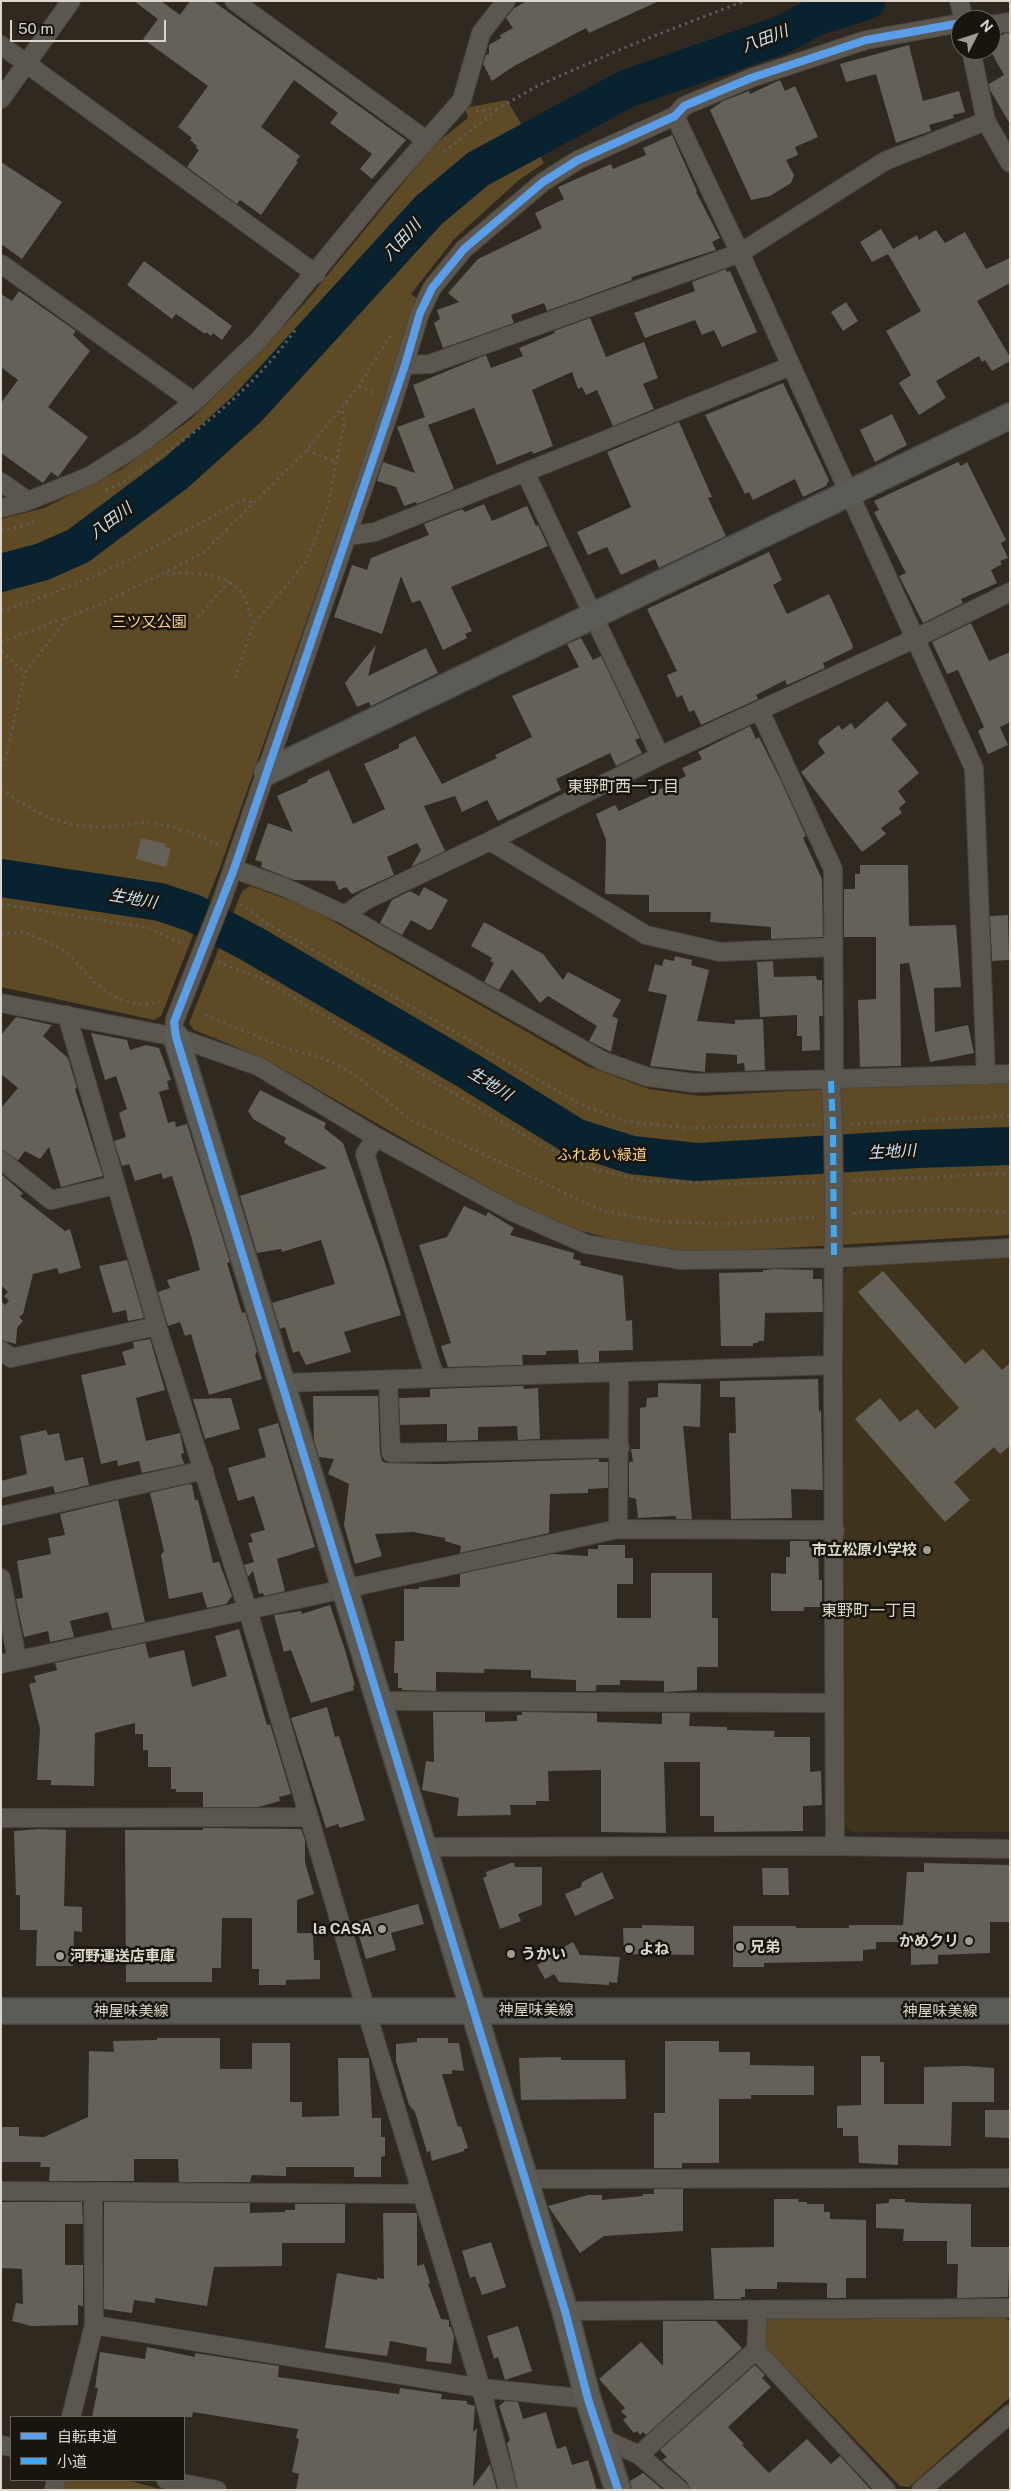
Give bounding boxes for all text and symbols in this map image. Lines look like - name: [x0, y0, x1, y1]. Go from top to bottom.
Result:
- scale bar: [12, 10, 169, 42]
- north arrow: [951, 10, 1001, 60]
- text: N: [977, 16, 996, 35]
- text: 50 m: [18, 20, 53, 37]
- water label: 八田川: [739, 21, 791, 57]
- water label: 八田川: [379, 216, 425, 264]
- water label: 八田川: [86, 499, 136, 543]
- park label: 三ツ又公園: [112, 613, 186, 631]
- district label: 東野町西一丁目: [567, 777, 679, 797]
- water label: 生地川: [108, 885, 158, 913]
- water label: 生地川: [465, 1063, 515, 1105]
- water label: 生地川: [868, 1141, 916, 1163]
- park label: ふれあい緑道: [557, 1146, 647, 1164]
- place label: 市立松原小学校: [812, 1541, 917, 1559]
- marker: 市立松原小学校: [921, 1544, 933, 1556]
- district label: 東野町一丁目: [821, 1601, 917, 1621]
- place label: la CASA: [313, 1920, 372, 1938]
- marker: la CASA: [376, 1923, 388, 1935]
- place label: かめクリ: [899, 1932, 959, 1950]
- marker: かめクリ: [963, 1935, 975, 1947]
- place label: 兄弟: [750, 1938, 780, 1956]
- place label: よね: [639, 1940, 669, 1958]
- marker: 兄弟: [734, 1941, 746, 1953]
- marker: よね: [623, 1943, 635, 1955]
- place label: うかい: [521, 1945, 566, 1963]
- place label: 河野運送店車庫: [70, 1947, 175, 1965]
- marker: うかい: [505, 1948, 517, 1960]
- marker: 河野運送店車庫: [54, 1950, 66, 1962]
- street label: 神屋味美線: [499, 2001, 573, 2019]
- street label: 神屋味美線: [94, 2002, 168, 2020]
- street label: 神屋味美線: [903, 2002, 977, 2020]
- legend: [10, 2416, 185, 2481]
- text: 自転車道: [57, 2428, 117, 2445]
- text: 小道: [57, 2453, 87, 2470]

